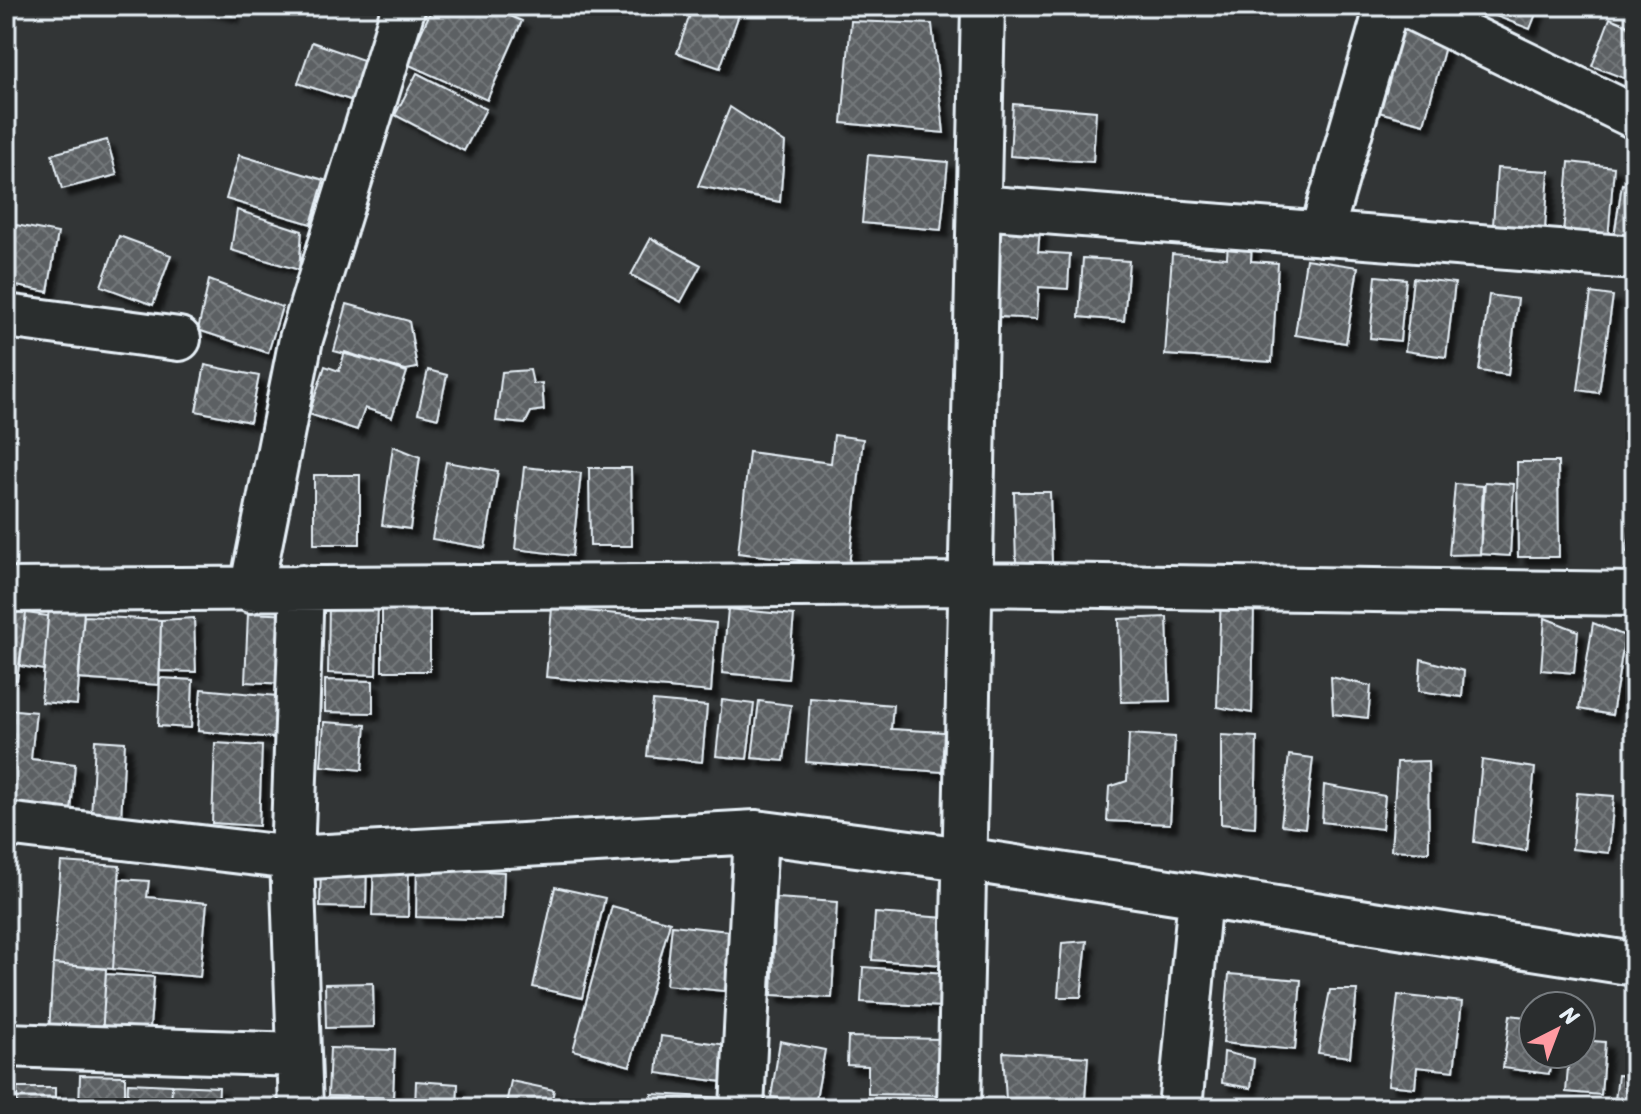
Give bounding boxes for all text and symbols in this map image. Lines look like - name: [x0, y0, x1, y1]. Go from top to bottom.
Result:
- north arrow: [1517, 990, 1597, 1070]
- text: N: [1551, 995, 1589, 1036]

